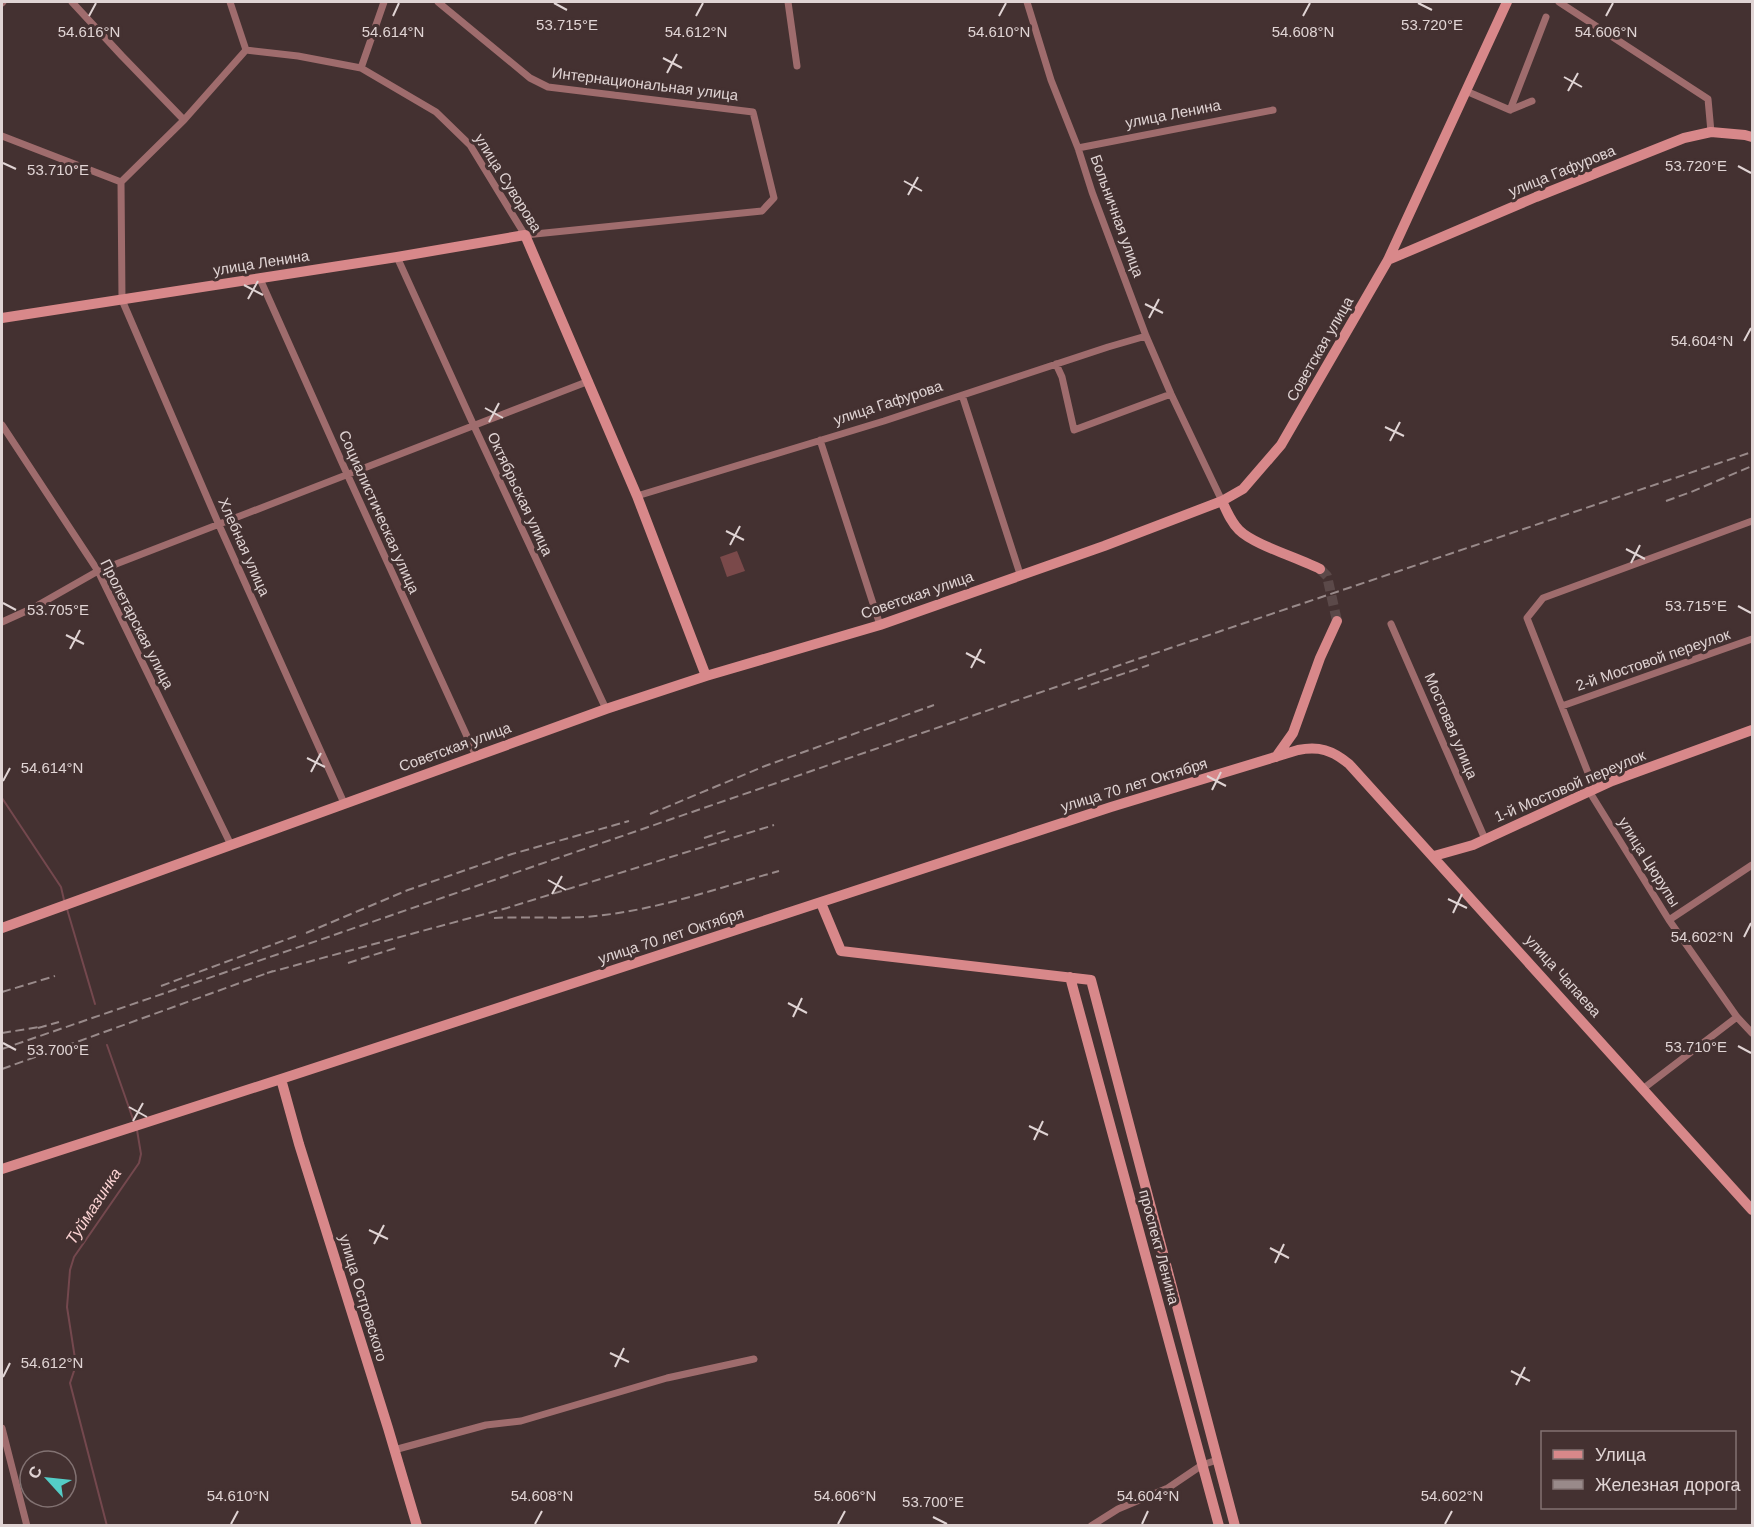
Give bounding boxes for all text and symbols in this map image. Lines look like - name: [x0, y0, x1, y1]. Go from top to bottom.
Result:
- text: 53.715°E: [536, 16, 598, 33]
- text: 53.720°E: [1401, 16, 1463, 33]
- text: 54.616°N: [58, 23, 120, 40]
- text: 54.614°N: [362, 23, 424, 40]
- text: 54.612°N: [665, 23, 727, 40]
- text: 54.610°N: [968, 23, 1030, 40]
- text: 54.608°N: [1272, 23, 1334, 40]
- text: 54.606°N: [1575, 23, 1637, 40]
- street label: Интернациональная улица: [551, 64, 740, 103]
- street label: улица Ленина: [1124, 96, 1223, 131]
- street label: улица Суворова: [471, 130, 546, 236]
- street label: улица Гафурова: [1506, 141, 1618, 200]
- street label: Больничная улица: [1087, 152, 1148, 280]
- text: 53.720°E: [1665, 157, 1727, 174]
- text: 53.710°E: [27, 161, 89, 178]
- street label: улица Ленина: [212, 246, 311, 278]
- street label: Советская улица: [1283, 293, 1357, 404]
- text: 54.604°N: [1671, 332, 1733, 349]
- street label: улица Гафурова: [831, 377, 945, 428]
- street label: Социалистическая улица: [336, 428, 423, 597]
- street label: Октябрьская улица: [484, 429, 557, 559]
- street label: Хлебная улица: [215, 495, 274, 599]
- street label: Пролетарская улица: [97, 556, 178, 692]
- street label: Советская улица: [858, 567, 976, 622]
- text: 53.715°E: [1665, 597, 1727, 614]
- text: 53.705°E: [27, 601, 89, 618]
- street label: 2-й Мостовой переулок: [1573, 625, 1733, 694]
- street label: Мостовая улица: [1422, 670, 1482, 782]
- street label: Советская улица: [397, 718, 514, 775]
- street label: 1-й Мостовой переулок: [1492, 746, 1648, 825]
- street label: улица 70 лет Октября: [1059, 754, 1209, 815]
- text: 54.614°N: [21, 759, 83, 776]
- street label: улица Цюрупы: [1615, 814, 1684, 910]
- street label: улица 70 лет Октября: [596, 904, 746, 967]
- text: 54.602°N: [1671, 928, 1733, 945]
- street label: улица Чапаева: [1522, 931, 1605, 1021]
- text: 53.710°E: [1665, 1038, 1727, 1055]
- text: 53.700°E: [27, 1041, 89, 1058]
- water label: Туймазинка: [63, 1165, 124, 1247]
- street label: проспект Ленина: [1136, 1188, 1183, 1307]
- street label: улица Островского: [336, 1232, 391, 1363]
- text: 54.612°N: [21, 1354, 83, 1371]
- legend: [1541, 1431, 1736, 1509]
- text: Улица: [1595, 1445, 1647, 1465]
- north arrow: [18, 1449, 78, 1509]
- text: С: [25, 1463, 45, 1481]
- text: Железная дорога: [1595, 1475, 1742, 1495]
- text: 54.610°N: [207, 1487, 269, 1504]
- text: 54.608°N: [511, 1487, 573, 1504]
- text: 54.606°N: [814, 1487, 876, 1504]
- text: 54.604°N: [1117, 1487, 1179, 1504]
- text: 54.602°N: [1421, 1487, 1483, 1504]
- text: 53.700°E: [902, 1493, 964, 1510]

